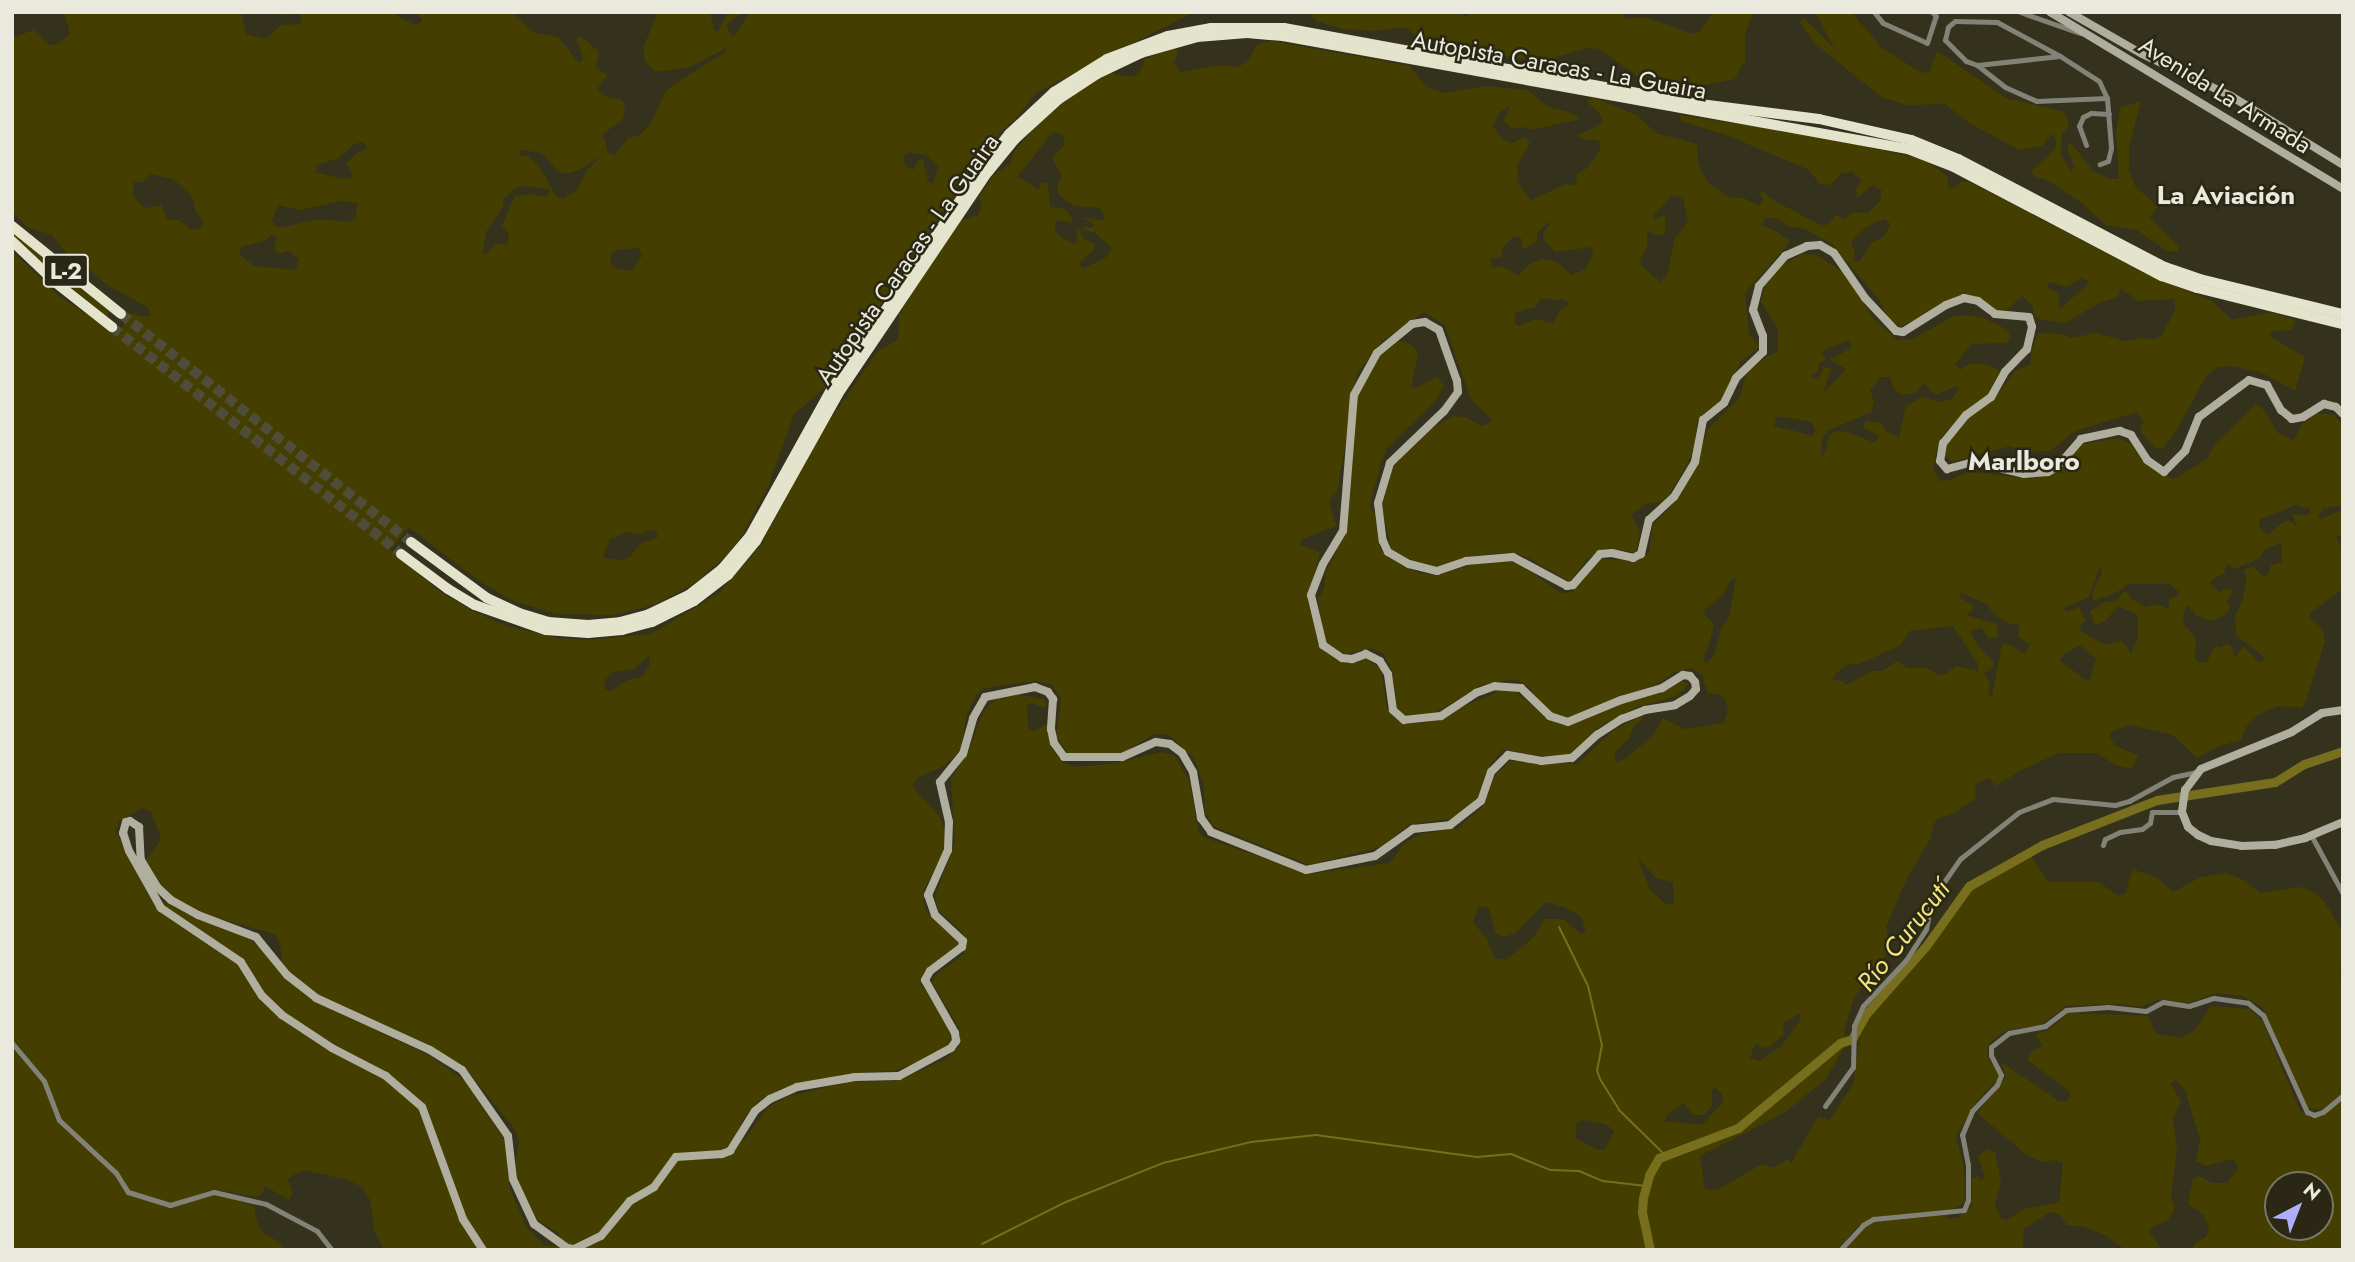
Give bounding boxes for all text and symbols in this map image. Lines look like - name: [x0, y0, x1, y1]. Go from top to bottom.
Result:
- street label: Autopista Caracas - La Guaira: [1409, 25, 1709, 105]
- street label: Avenida La Armada: [2134, 30, 2316, 160]
- street label: Autopista Caracas - La Guaira: [809, 128, 1005, 390]
- district label: La Aviación: [2157, 180, 2295, 212]
- road number: L-2: [42, 252, 90, 290]
- district label: Marlboro: [1968, 446, 2080, 478]
- water label: Río Curucutí: [1851, 874, 1957, 998]
- north arrow: [2264, 1171, 2334, 1241]
- text: N: [2297, 1176, 2327, 1207]

